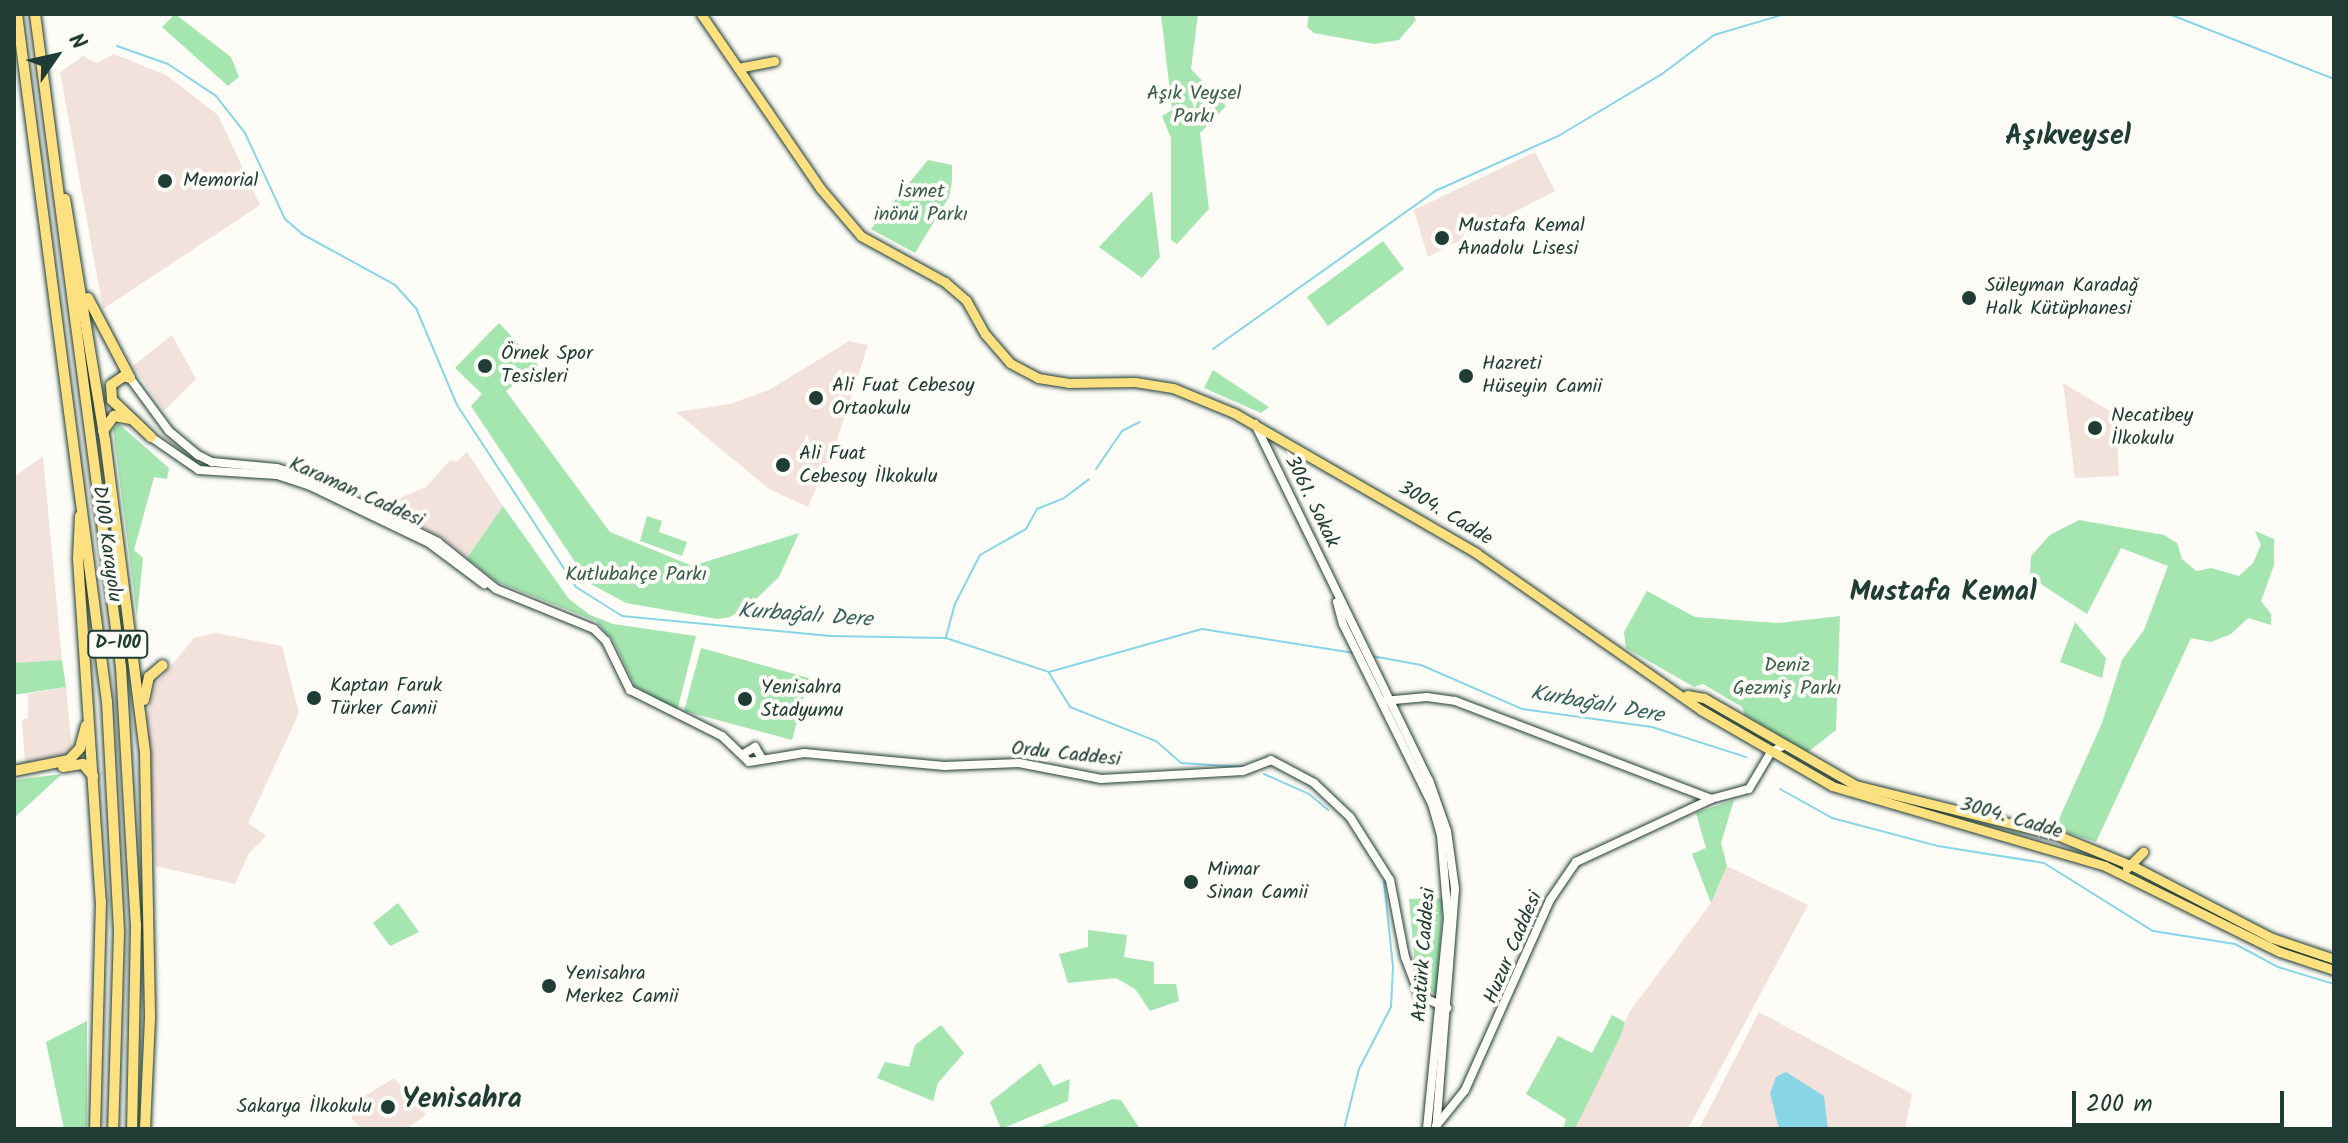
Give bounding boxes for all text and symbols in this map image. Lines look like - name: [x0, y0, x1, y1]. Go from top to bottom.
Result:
- north arrow: [16, 16, 96, 96]
- text: N: [58, 27, 95, 58]
- park label: Aşık Veysel Parkı: [1147, 83, 1241, 130]
- district label: Aşıkveysel: [2005, 120, 2131, 154]
- place label: Memorial: [183, 169, 258, 193]
- marker: Memorial: [154, 170, 176, 192]
- park label: İsmet inönü Parkı: [874, 180, 968, 227]
- place label: Mustafa Kemal Anadolu Lisesi: [1458, 214, 1585, 261]
- marker: Mustafa Kemal Anadolu Lisesi: [1433, 229, 1451, 247]
- place label: Süleyman Karadağ Halk Kütüphanesi: [1985, 274, 2138, 321]
- marker: Süleyman Karadağ Halk Kütüphanesi: [1960, 289, 1978, 307]
- place label: Örnek Spor Tesisleri: [501, 342, 593, 389]
- place label: Hazreti Hüseyin Camii: [1482, 352, 1602, 399]
- marker: Örnek Spor Tesisleri: [476, 357, 494, 375]
- marker: Hazreti Hüseyin Camii: [1457, 367, 1475, 385]
- place label: Ali Fuat Cebesoy Ortaokulu: [832, 374, 974, 421]
- marker: Ali Fuat Cebesoy Ortaokulu: [807, 389, 825, 407]
- place label: Necatibey İlkokulu: [2111, 404, 2193, 451]
- marker: Necatibey İlkokulu: [2086, 419, 2104, 437]
- place label: Ali Fuat Cebesoy İlkokulu: [799, 442, 938, 489]
- street label: 3061. Sokak: [1278, 452, 1344, 552]
- street label: Karaman Caddesi: [285, 453, 427, 533]
- marker: Ali Fuat Cebesoy İlkokulu: [774, 456, 792, 474]
- street label: 3004. Cadde: [1394, 477, 1496, 551]
- street label: D100 Karayolu: [86, 484, 126, 604]
- park label: Kutlubahçe Parkı: [565, 563, 707, 587]
- district label: Mustafa Kemal: [1849, 576, 2037, 610]
- water label: Kurbağalı Dere: [737, 598, 873, 634]
- road number: D-100: [86, 630, 150, 658]
- park label: Deniz Gezmiş Parkı: [1733, 654, 1841, 701]
- place label: Kaptan Faruk Türker Camii: [330, 674, 442, 721]
- place label: Yenisahra Stadyumu: [761, 676, 843, 723]
- water label: Kurbağalı Dere: [1528, 680, 1666, 730]
- marker: Kaptan Faruk Türker Camii: [305, 689, 323, 707]
- marker: Yenisahra Stadyumu: [736, 690, 754, 708]
- street label: Ordu Caddesi: [1010, 737, 1122, 773]
- street label: 3004. Cadde: [1957, 793, 2065, 845]
- place label: Mimar Sinan Camii: [1207, 858, 1308, 905]
- marker: Mimar Sinan Camii: [1182, 873, 1200, 891]
- street label: Atatürk Caddesi: [1408, 887, 1442, 1023]
- street label: Huzur Caddesi: [1480, 888, 1548, 1008]
- place label: Yenisahra Merkez Camii: [565, 962, 678, 1009]
- marker: Yenisahra Merkez Camii: [540, 977, 558, 995]
- scale bar: [2076, 1075, 2288, 1125]
- district label: Yenisahra: [402, 1083, 522, 1117]
- text: 200 m: [2086, 1085, 2153, 1124]
- place label: Sakarya İlkokulu: [237, 1095, 372, 1119]
- marker: Sakarya İlkokulu: [379, 1098, 397, 1116]

